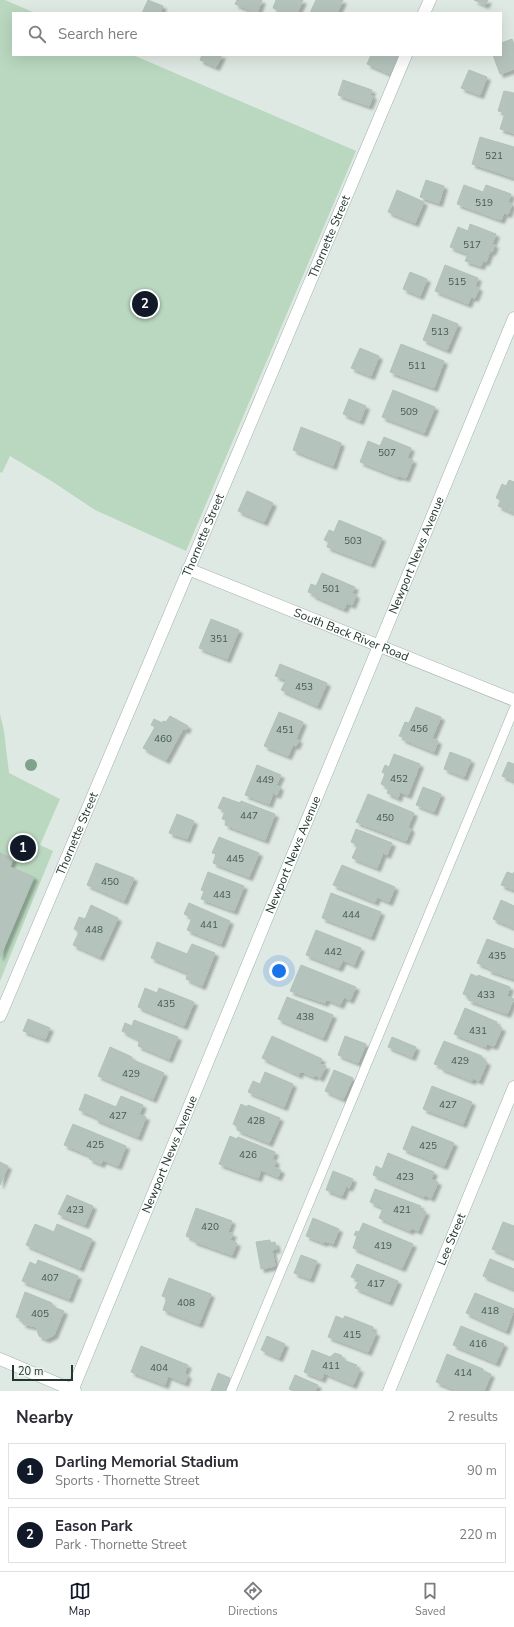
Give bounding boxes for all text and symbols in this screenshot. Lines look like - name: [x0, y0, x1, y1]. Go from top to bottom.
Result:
- search box: [12, 12, 502, 56]
- icon: search: [26, 23, 48, 45]
- text: Search here: [58, 24, 138, 44]
- house number: 521: [485, 149, 503, 163]
- street label: Thornette Street: [305, 192, 354, 281]
- house number: 519: [475, 196, 493, 210]
- house number: 517: [463, 238, 481, 252]
- house number: 515: [448, 275, 466, 289]
- pin: 2: [132, 289, 158, 319]
- house number: 513: [431, 325, 449, 339]
- house number: 511: [408, 359, 426, 373]
- house number: 509: [400, 405, 418, 419]
- house number: 507: [378, 446, 396, 460]
- street label: Thornette Street: [179, 490, 228, 579]
- street label: Newport News Avenue: [385, 494, 448, 616]
- house number: 503: [344, 534, 362, 548]
- house number: 501: [322, 582, 340, 596]
- street label: South Back River Road: [291, 604, 411, 665]
- house number: 351: [210, 632, 228, 646]
- house number: 453: [295, 680, 313, 694]
- house number: 456: [410, 722, 428, 736]
- house number: 451: [276, 723, 294, 737]
- house number: 460: [154, 732, 172, 746]
- house number: 452: [390, 772, 408, 786]
- house number: 449: [256, 773, 274, 787]
- street label: Thornette Street: [52, 789, 102, 878]
- street label: Newport News Avenue: [262, 793, 324, 916]
- house number: 447: [240, 809, 258, 823]
- house number: 450: [376, 811, 394, 825]
- pin: 1: [10, 833, 36, 863]
- house number: 445: [226, 852, 244, 866]
- house number: 450: [101, 875, 119, 889]
- house number: 443: [213, 888, 231, 902]
- house number: 444: [342, 908, 360, 922]
- house number: 441: [200, 918, 218, 932]
- house number: 448: [85, 923, 103, 937]
- house number: 442: [324, 945, 342, 959]
- house number: 435: [488, 949, 506, 963]
- your location: [269, 961, 289, 981]
- house number: 433: [477, 988, 495, 1002]
- house number: 435: [157, 997, 175, 1011]
- house number: 438: [296, 1010, 314, 1024]
- house number: 431: [469, 1024, 487, 1038]
- house number: 429: [451, 1054, 469, 1068]
- house number: 429: [122, 1067, 140, 1081]
- street label: Newport News Avenue: [138, 1093, 201, 1216]
- house number: 427: [439, 1098, 457, 1112]
- house number: 427: [109, 1109, 127, 1123]
- house number: 428: [247, 1114, 265, 1128]
- house number: 425: [86, 1138, 104, 1152]
- house number: 425: [419, 1139, 437, 1153]
- house number: 426: [239, 1148, 257, 1162]
- house number: 423: [396, 1170, 414, 1184]
- house number: 423: [66, 1203, 84, 1217]
- house number: 421: [393, 1203, 411, 1217]
- street label: Lee Street: [433, 1210, 470, 1268]
- house number: 420: [201, 1220, 219, 1234]
- house number: 419: [374, 1239, 392, 1253]
- house number: 407: [41, 1271, 59, 1285]
- house number: 417: [367, 1277, 385, 1291]
- house number: 408: [177, 1296, 195, 1310]
- house number: 418: [481, 1304, 499, 1318]
- house number: 405: [31, 1307, 49, 1321]
- house number: 415: [343, 1328, 361, 1342]
- house number: 416: [469, 1337, 487, 1351]
- house number: 411: [322, 1359, 340, 1373]
- house number: 404: [150, 1361, 168, 1375]
- scale bar: [12, 1363, 73, 1382]
- text: 20 m: [18, 1364, 43, 1379]
- house number: 414: [454, 1366, 472, 1380]
- text: Nearby: [16, 1406, 73, 1429]
- text: 2 results: [447, 1408, 498, 1426]
- text: Darling Memorial Stadium: [55, 1452, 239, 1472]
- text: 1: [26, 1462, 34, 1480]
- text: 90 m: [467, 1462, 497, 1480]
- text: Sports · Thornette Street: [55, 1472, 199, 1490]
- text: Eason Park: [55, 1516, 132, 1536]
- text: 2: [26, 1526, 34, 1544]
- text: 220 m: [459, 1526, 497, 1544]
- text: Park · Thornette Street: [55, 1536, 187, 1554]
- tab: Map: [69, 1580, 91, 1619]
- tab: Directions: [228, 1580, 278, 1619]
- tab: Saved: [415, 1580, 445, 1619]

